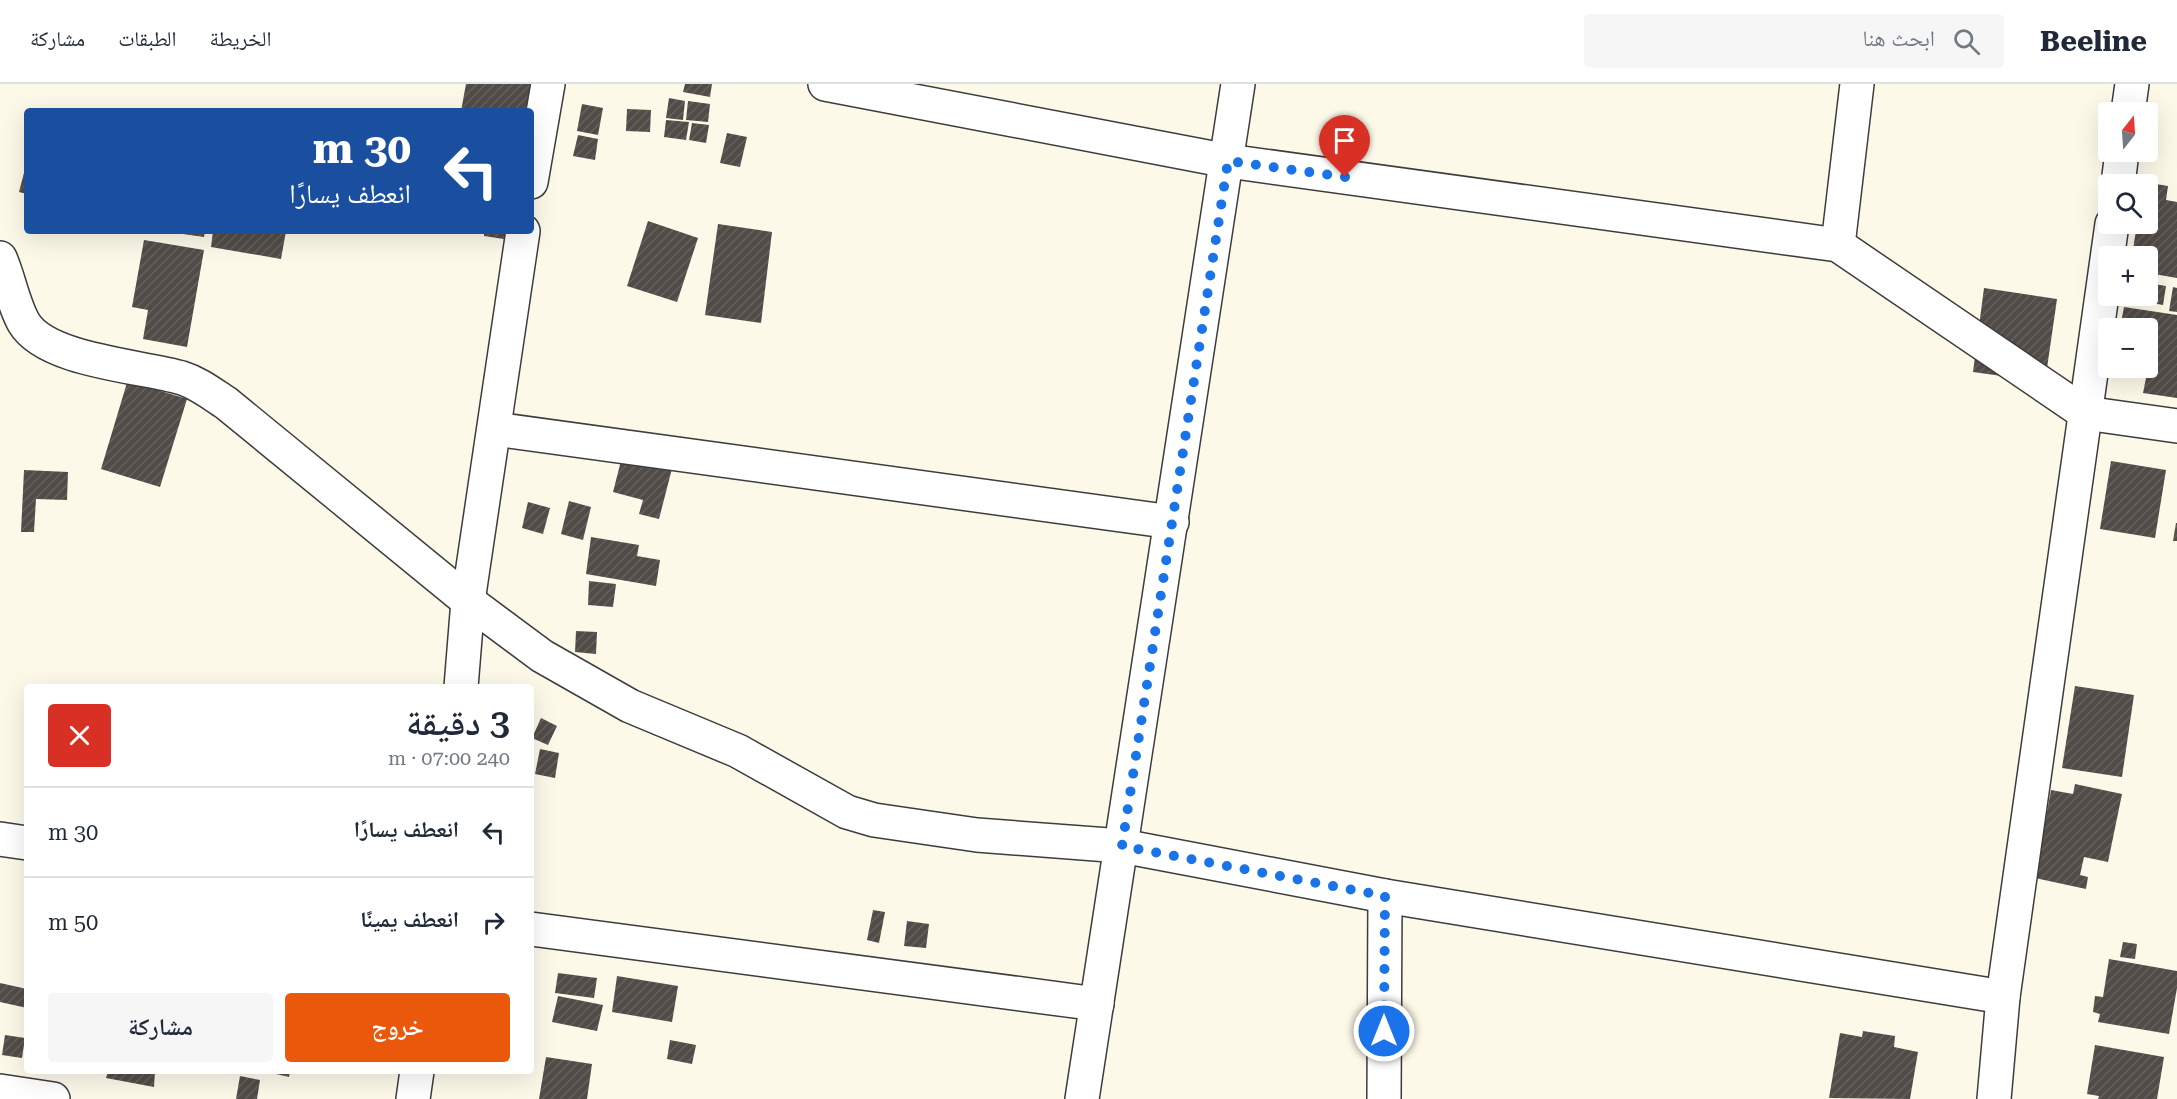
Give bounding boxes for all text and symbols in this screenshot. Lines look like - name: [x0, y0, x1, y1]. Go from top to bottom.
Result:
- search box: [1584, 14, 2004, 68]
- icon: search: [1950, 25, 1983, 58]
- text: Beeline: [2040, 25, 2147, 58]
- text: ابحث هنا: [1862, 26, 1935, 51]
- text: مشاركة: [30, 27, 85, 51]
- text: الطبقات: [118, 27, 177, 51]
- text: الخريطة: [210, 27, 271, 51]
- north arrow: [2098, 102, 2158, 162]
- map controls: [2098, 102, 2158, 378]
- pin: [1319, 115, 1370, 177]
- text: 30 m: [313, 124, 411, 173]
- icon: arrive: [1328, 124, 1361, 157]
- icon: left: [432, 132, 510, 210]
- button: search: [2098, 174, 2158, 234]
- text: انعطف يسارًا: [289, 178, 411, 210]
- button: +: [2098, 246, 2158, 306]
- button: −: [2098, 318, 2158, 378]
- text: 3 دقيقة: [406, 702, 510, 744]
- button: close: [48, 704, 111, 767]
- text: 240 m · 07:00: [388, 746, 510, 770]
- icon: left: [477, 816, 510, 849]
- text: انعطف يسارًا: [354, 817, 459, 842]
- text: 30 m: [48, 820, 98, 845]
- icon: right: [477, 906, 510, 939]
- text: انعطف يمينًا: [360, 907, 459, 932]
- text: 50 m: [48, 910, 98, 935]
- button: مشاركة: [48, 993, 273, 1062]
- button: خروج: [285, 993, 510, 1062]
- position arrow: [1352, 999, 1416, 1063]

